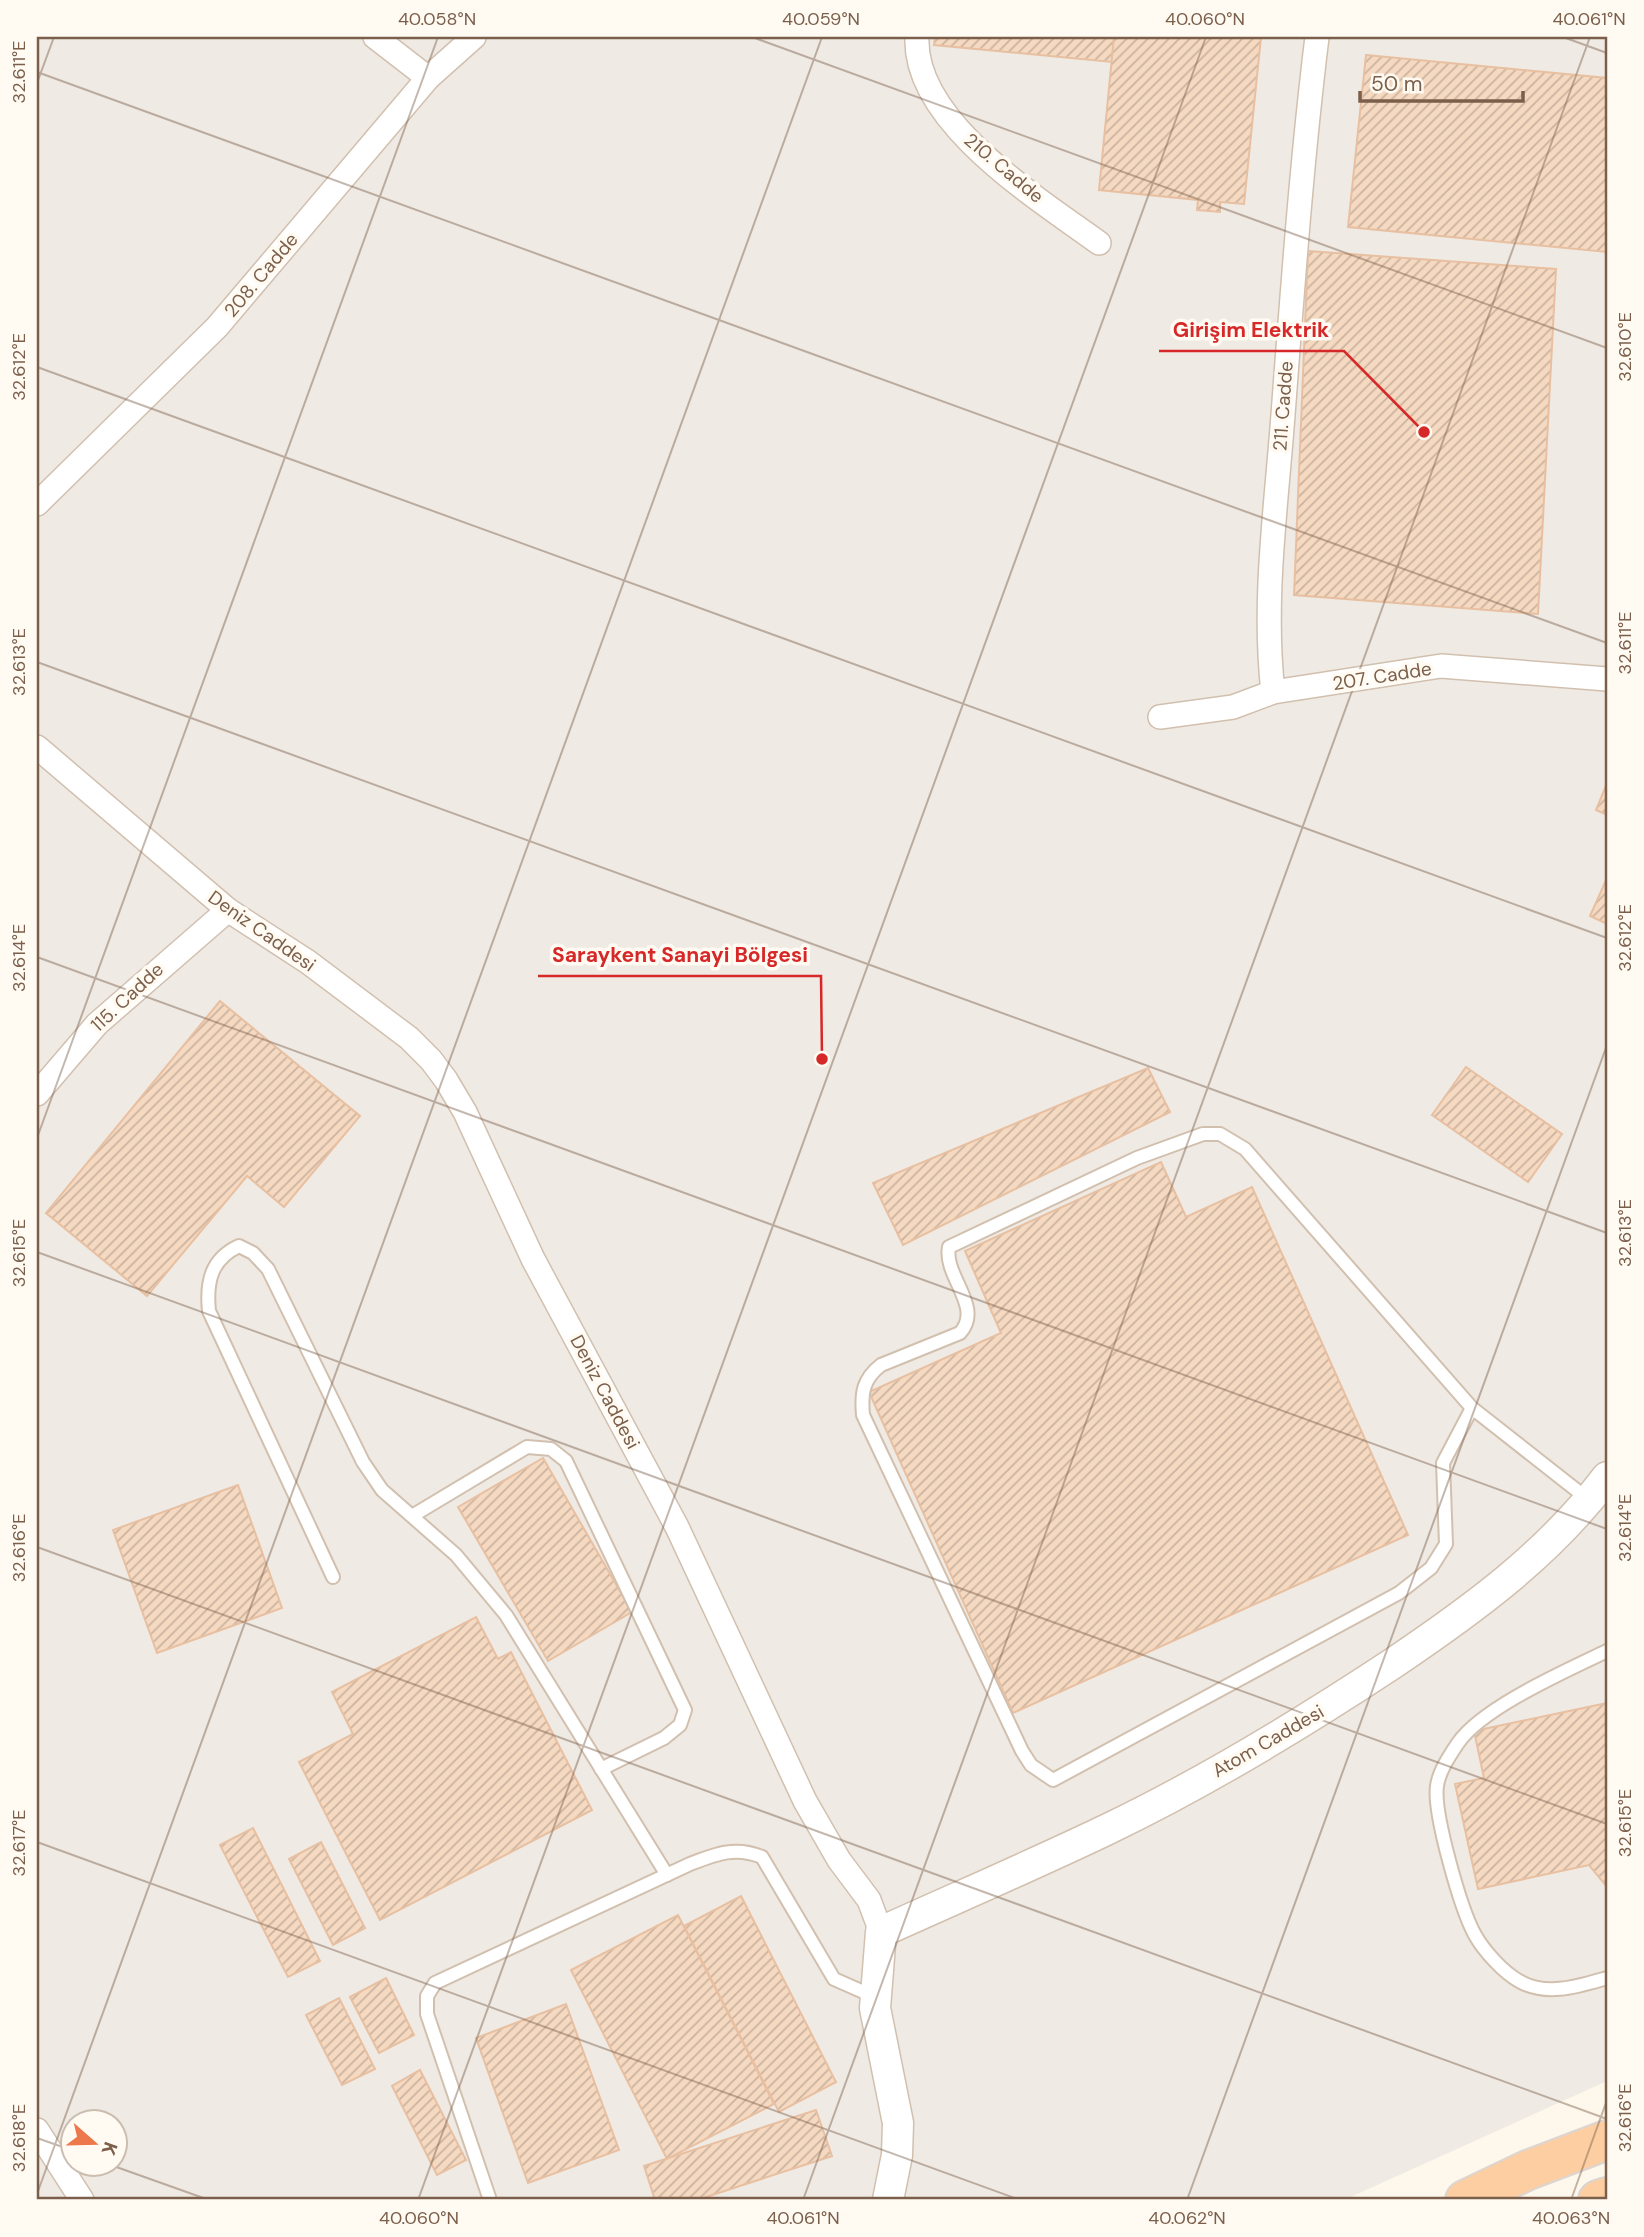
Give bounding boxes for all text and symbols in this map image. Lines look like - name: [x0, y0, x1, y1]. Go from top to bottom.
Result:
- text: 40.058°N: [398, 7, 476, 31]
- text: 40.059°N: [782, 7, 860, 31]
- text: 40.060°N: [1165, 7, 1245, 31]
- text: 40.061°N: [1552, 7, 1626, 31]
- text: 32.611°E: [7, 41, 31, 103]
- scale bar: [1360, 60, 1523, 104]
- text: 50 m: [1371, 70, 1422, 98]
- street label: 210. Cadde: [959, 127, 1049, 209]
- street label: 208. Cadde: [218, 228, 304, 322]
- callout: Girişim Elektrik: [1159, 309, 1344, 351]
- text: 32.610°E: [1613, 312, 1637, 382]
- text: Girişim Elektrik: [1173, 316, 1329, 344]
- text: 32.612°E: [7, 333, 31, 401]
- street label: 211. Cadde: [1267, 360, 1299, 452]
- text: 32.611°E: [1613, 612, 1637, 674]
- text: 32.613°E: [7, 628, 31, 696]
- street label: 207. Cadde: [1331, 656, 1433, 696]
- street label: Deniz Caddesi: [203, 885, 321, 977]
- text: 32.612°E: [1613, 904, 1637, 972]
- text: 32.614°E: [7, 924, 31, 992]
- callout: Saraykent Sanayi Bölgesi: [538, 934, 821, 976]
- text: Saraykent Sanayi Bölgesi: [552, 941, 808, 969]
- street label: 115. Cadde: [85, 957, 169, 1037]
- text: 32.613°E: [1613, 1199, 1637, 1267]
- text: 32.615°E: [7, 1219, 31, 1287]
- street label: Deniz Caddesi: [564, 1331, 646, 1453]
- text: 32.614°E: [1613, 1494, 1637, 1562]
- text: 32.616°E: [7, 1514, 31, 1582]
- street label: Atom Caddesi: [1208, 1699, 1328, 1783]
- text: 32.615°E: [1613, 1789, 1637, 1857]
- text: 32.617°E: [7, 1810, 31, 1876]
- text: 32.616°E: [1613, 2084, 1637, 2152]
- text: 32.618°E: [7, 2104, 31, 2172]
- north arrow: [60, 2108, 130, 2178]
- text: K: [96, 2139, 123, 2159]
- text: 40.060°N: [379, 2206, 459, 2230]
- text: 40.061°N: [766, 2206, 840, 2230]
- text: 40.062°N: [1148, 2206, 1226, 2230]
- text: 40.063°N: [1532, 2206, 1610, 2230]

